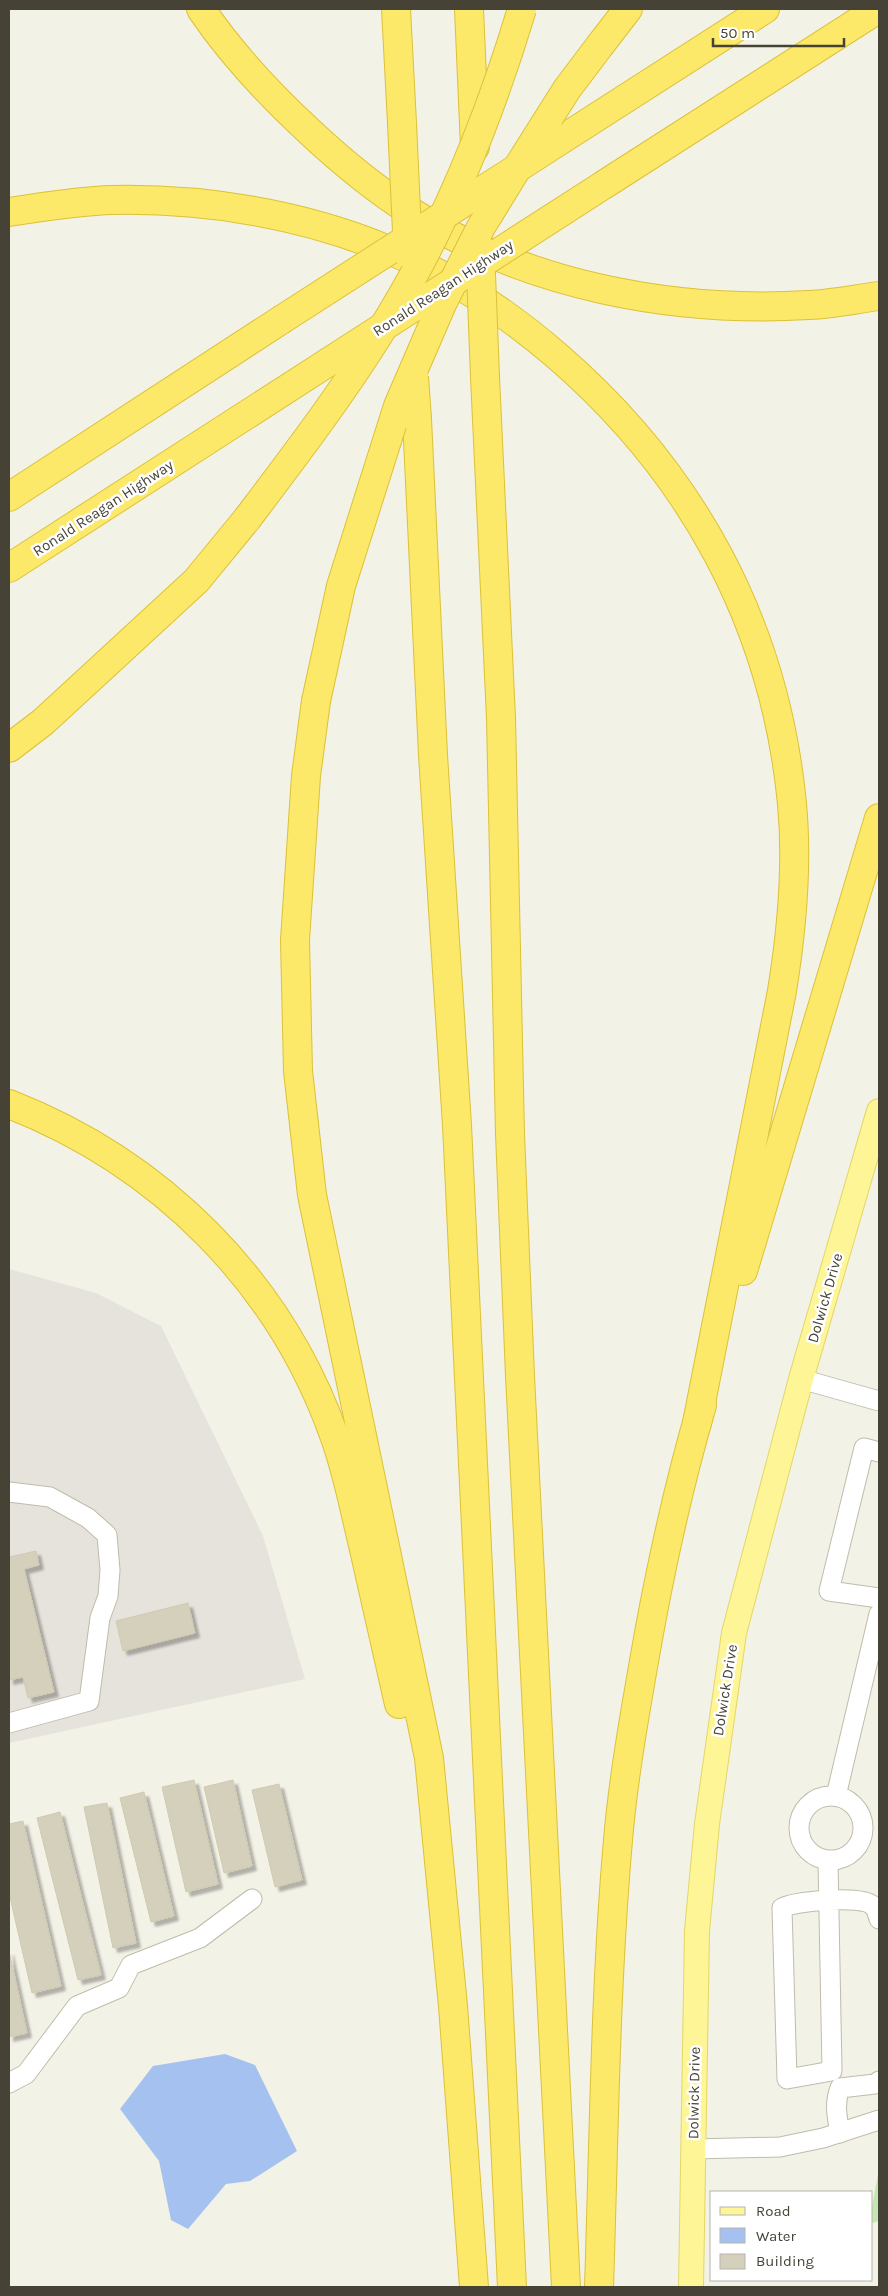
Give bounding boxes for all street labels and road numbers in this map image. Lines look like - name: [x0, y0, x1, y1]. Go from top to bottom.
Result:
- street label: Ronald Reagan Highway: [369, 236, 517, 340]
- street label: Ronald Reagan Highway: [29, 456, 177, 560]
- street label: Dolwick Drive: [804, 1251, 846, 1345]
- street label: Dolwick Drive: [709, 1643, 741, 1737]
- street label: Dolwick Drive: [684, 2047, 704, 2139]

